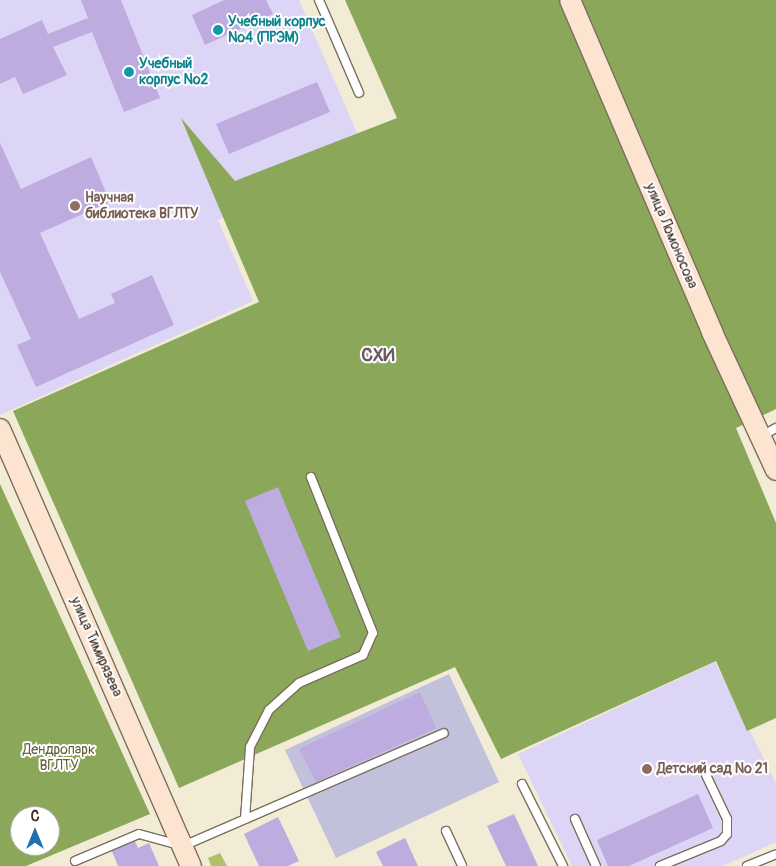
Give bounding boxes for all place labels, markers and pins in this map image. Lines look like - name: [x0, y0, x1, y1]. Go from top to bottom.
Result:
- place label: Учебный корпус №4 (ПРЭМ): [228, 14, 326, 46]
- marker: Учебный корпус №4 (ПРЭМ): [212, 24, 224, 36]
- place label: Учебный корпус №2: [139, 56, 208, 88]
- marker: Учебный корпус №2: [123, 66, 135, 78]
- place label: Научная библиотека ВГЛТУ: [85, 190, 198, 222]
- marker: Научная библиотека ВГЛТУ: [69, 200, 81, 212]
- place label: Детский сад № 21: [657, 761, 768, 777]
- marker: Детский сад № 21: [641, 763, 653, 775]

